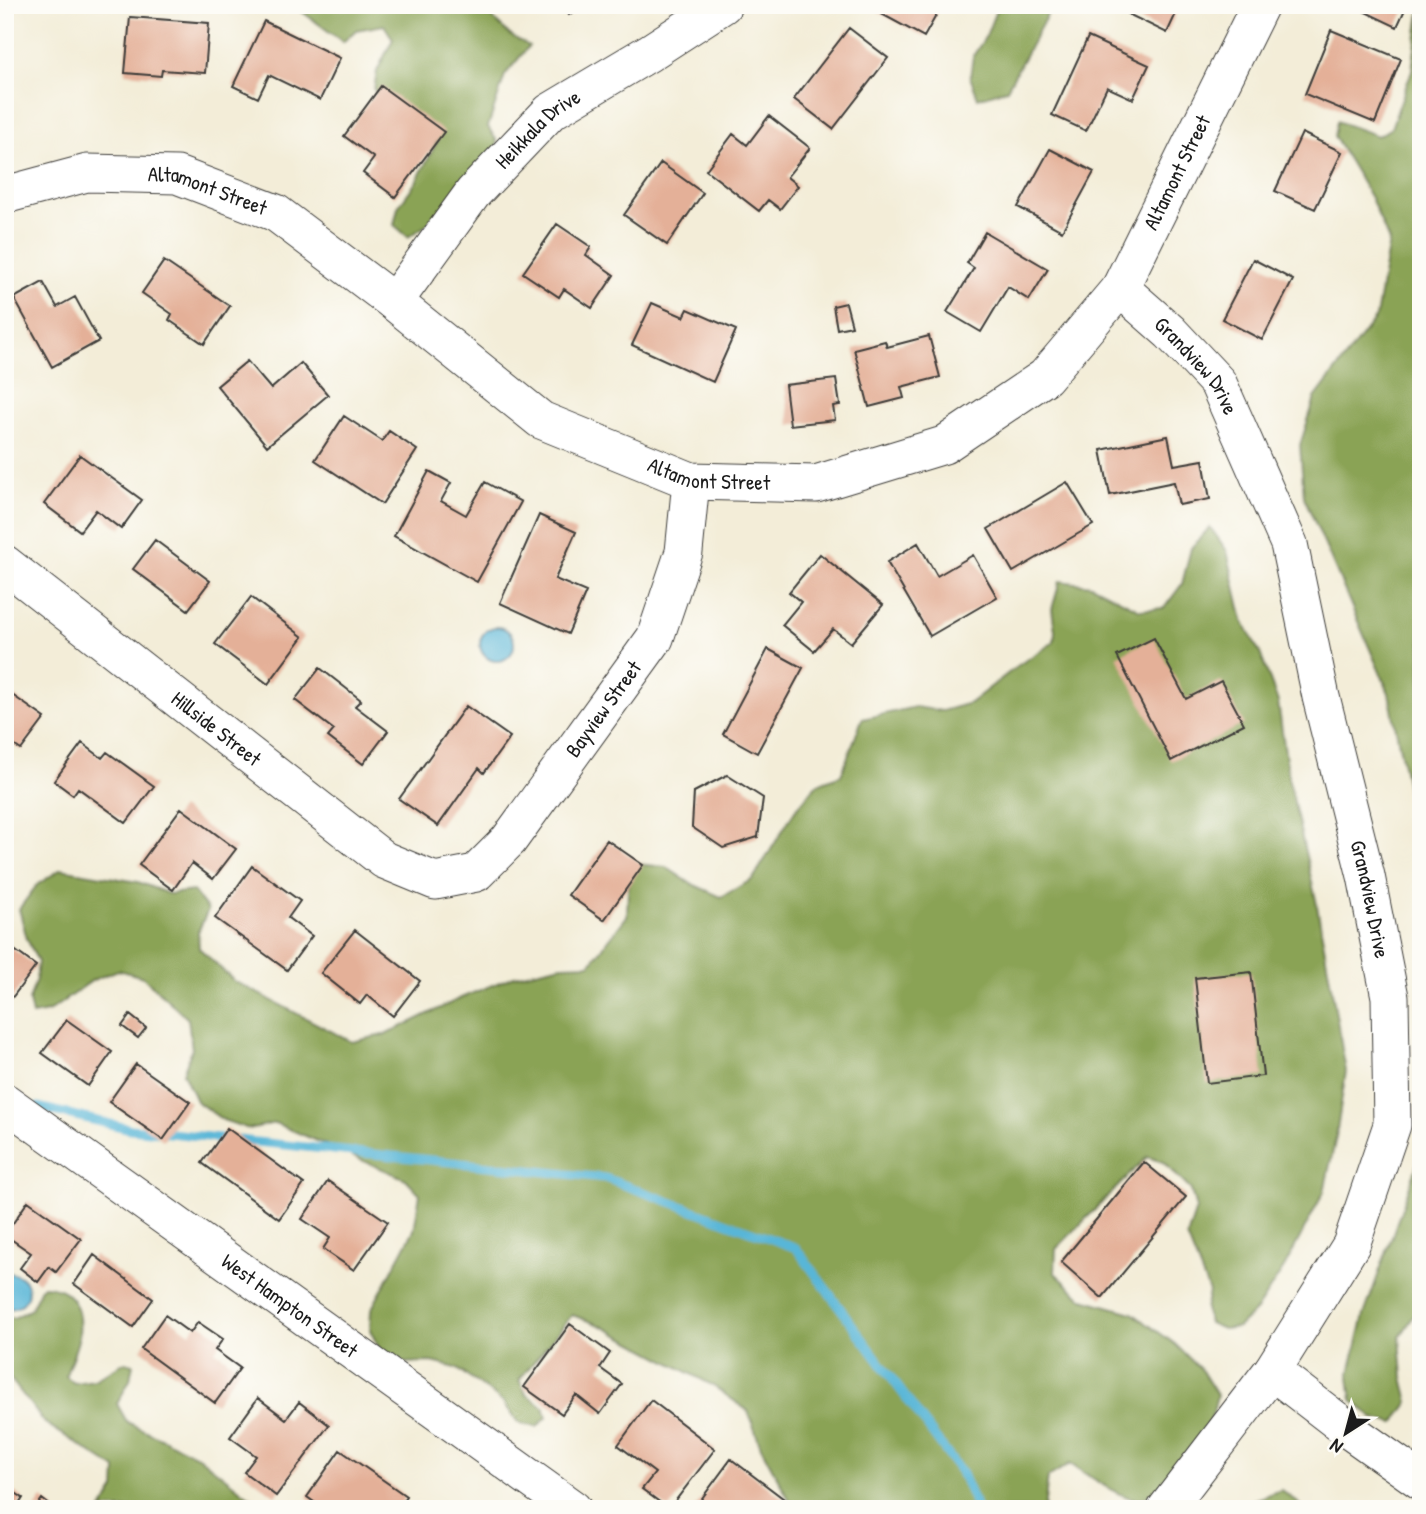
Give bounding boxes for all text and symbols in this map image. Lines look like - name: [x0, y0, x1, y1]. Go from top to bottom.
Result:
- street label: Heikkala Drive: [488, 82, 586, 175]
- street label: Altamont Street: [1136, 109, 1218, 235]
- street label: Altamont Street: [147, 159, 272, 223]
- street label: Grandview Drive: [1148, 310, 1245, 419]
- street label: Altamont Street: [644, 450, 771, 497]
- street label: Bayview Street: [558, 654, 648, 763]
- street label: Hillside Street: [166, 684, 268, 773]
- street label: Grandview Drive: [1344, 837, 1397, 961]
- street label: West Hampton Street: [216, 1247, 365, 1365]
- north arrow: [1310, 1398, 1380, 1468]
- text: N: [1324, 1433, 1348, 1460]

